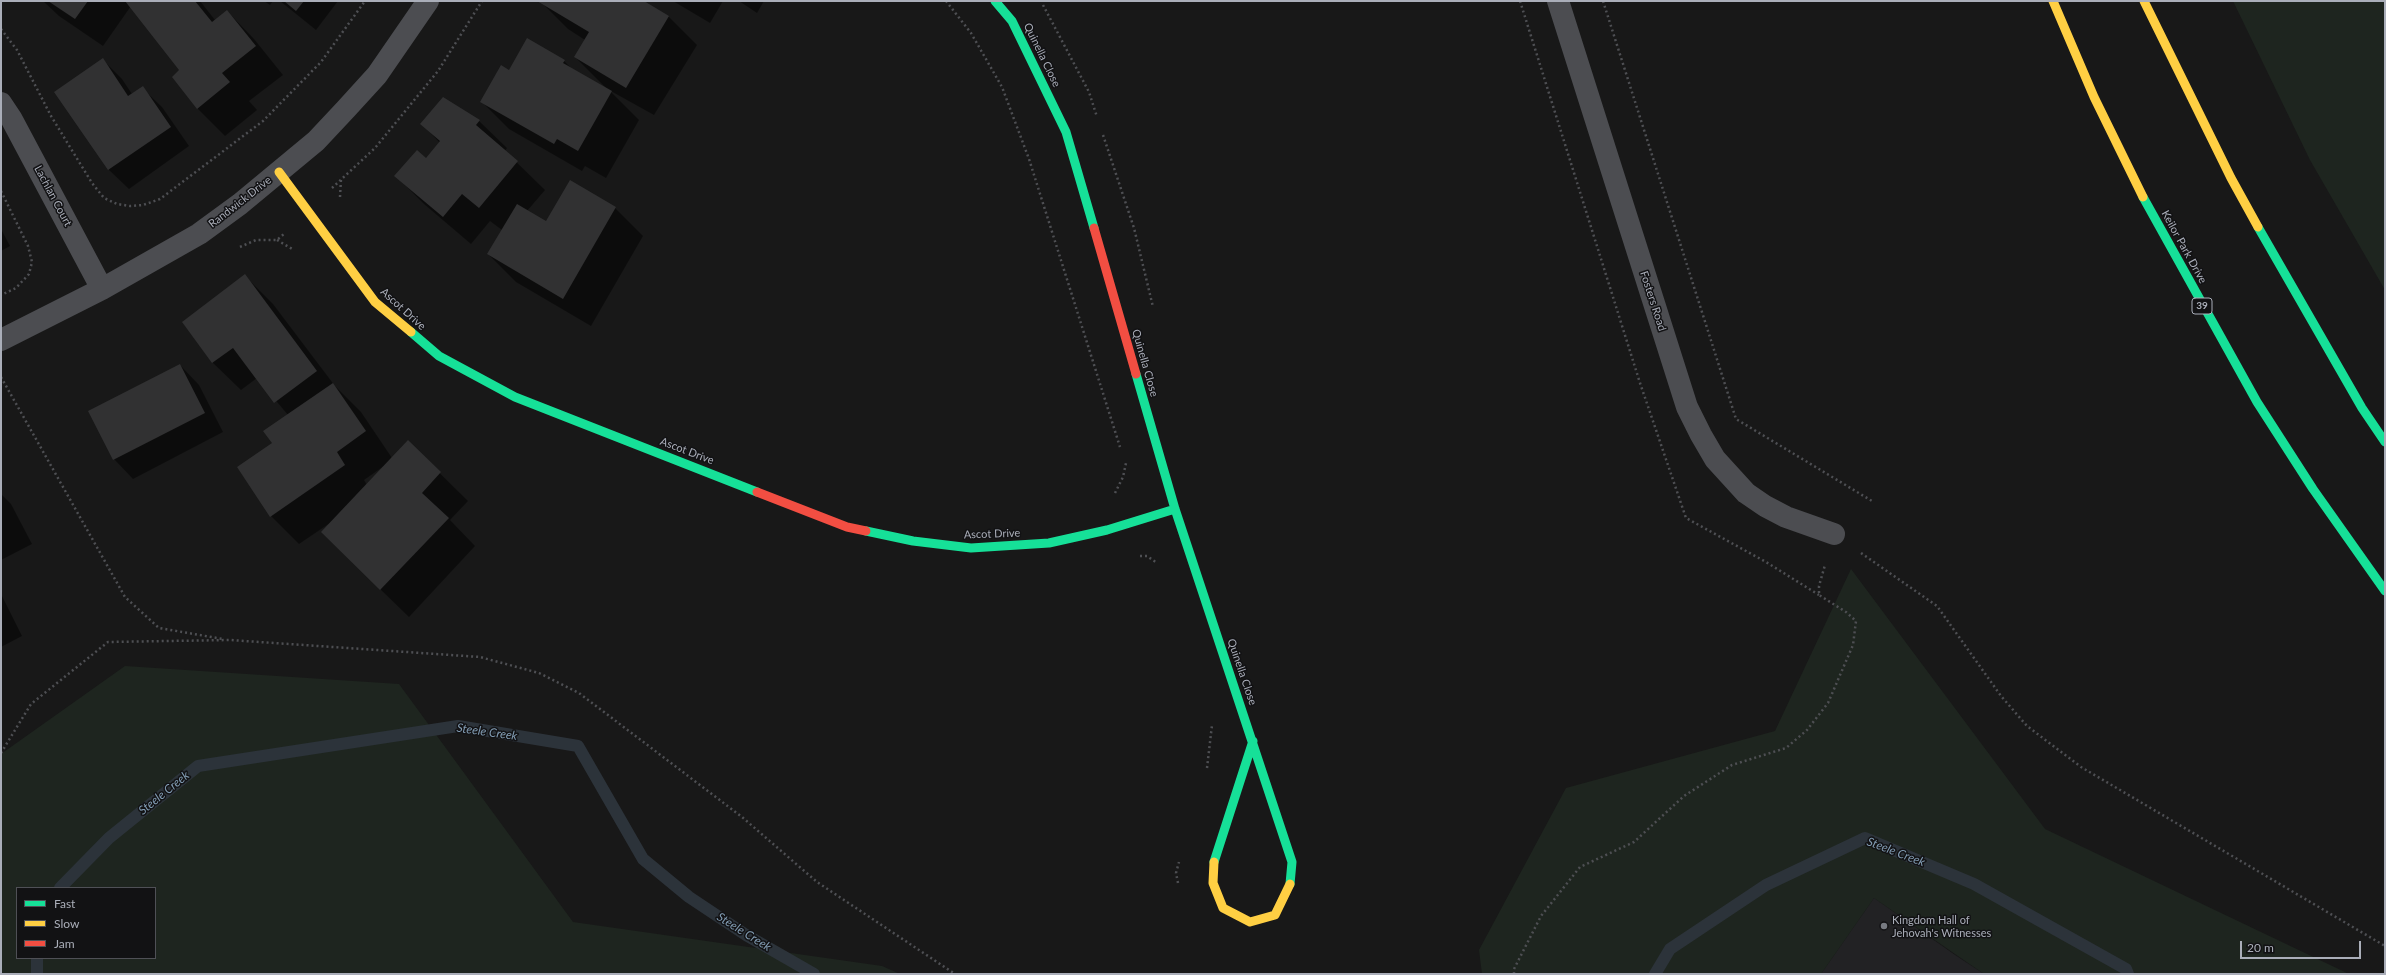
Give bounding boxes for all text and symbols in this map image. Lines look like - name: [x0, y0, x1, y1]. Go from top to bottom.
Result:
- street label: Quinella Close: [1021, 21, 1063, 89]
- street label: Lachlan Court: [31, 163, 75, 229]
- street label: Randwick Drive: [206, 173, 274, 231]
- street label: Keilor Park Drive: [2158, 208, 2210, 286]
- street label: Fosters Road: [1637, 269, 1669, 333]
- street label: Ascot Drive: [378, 285, 428, 333]
- road number: 39: [2192, 298, 2212, 314]
- street label: Quinella Close: [1129, 328, 1161, 398]
- street label: Ascot Drive: [658, 435, 716, 467]
- street label: Ascot Drive: [964, 526, 1020, 542]
- street label: Quinella Close: [1224, 637, 1260, 707]
- water label: Steele Creek: [456, 721, 518, 743]
- water label: Steele Creek: [136, 768, 192, 818]
- water label: Steele Creek: [1865, 834, 1927, 870]
- legend: [16, 887, 156, 959]
- text: Fast: [54, 896, 75, 911]
- water label: Steele Creek: [714, 910, 774, 954]
- place label: Kingdom Hall of Jehovah's Witnesses: [1892, 913, 1991, 939]
- text: Slow: [54, 916, 79, 931]
- marker: Kingdom Hall of Jehovah's Witnesses: [1879, 921, 1889, 931]
- scale bar: [2242, 933, 2363, 959]
- text: Jam: [54, 936, 75, 951]
- text: 20 m: [2247, 940, 2274, 955]

